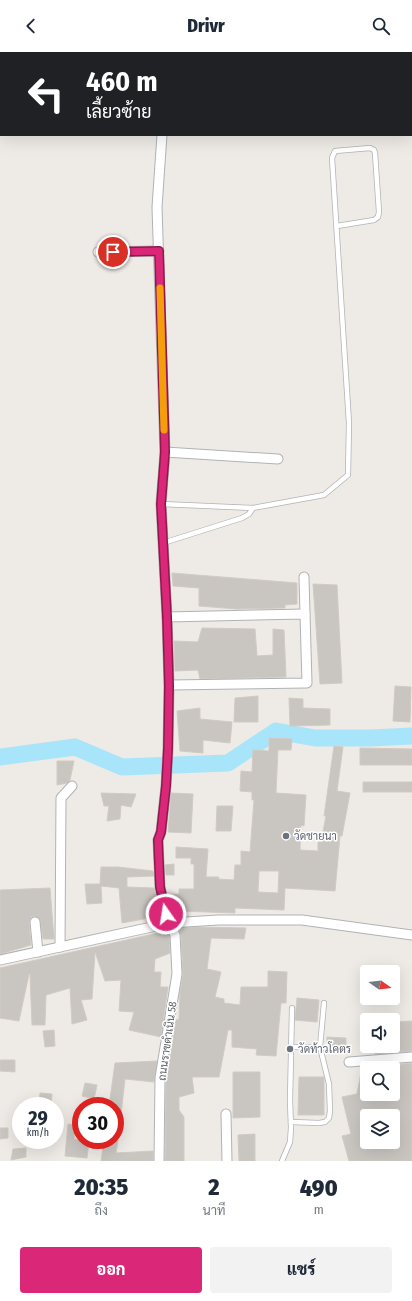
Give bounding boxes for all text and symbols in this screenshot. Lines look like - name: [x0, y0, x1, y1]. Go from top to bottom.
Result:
- icon: back: [20, 15, 42, 37]
- text: Drivr: [187, 15, 225, 37]
- icon: search: [370, 15, 392, 37]
- text: 460 m: [86, 65, 158, 98]
- icon: left: [20, 68, 72, 120]
- text: เลี้ยวซ้าย: [86, 101, 152, 123]
- pin: [96, 235, 130, 269]
- icon: arrive: [102, 241, 124, 263]
- place label: วัดชายนา: [294, 829, 337, 843]
- marker: วัดชายนา: [281, 831, 291, 841]
- position arrow: [145, 893, 187, 935]
- north arrow: [360, 965, 400, 1005]
- map controls: [360, 965, 400, 1149]
- street label: ถนนราขดำเนิน 58: [155, 1000, 180, 1082]
- button: sound: [360, 1013, 400, 1053]
- place label: วัดท้าวโคตร: [298, 1041, 351, 1056]
- marker: วัดท้าวโคตร: [285, 1044, 295, 1054]
- button: search: [360, 1061, 400, 1101]
- speed limit sign: 30: [72, 1097, 124, 1149]
- text: 29: [28, 1106, 48, 1130]
- button: layers: [360, 1109, 400, 1149]
- text: km/h: [27, 1127, 49, 1139]
- text: 20:35: [74, 1173, 128, 1201]
- text: 2: [208, 1173, 220, 1201]
- text: 490: [300, 1174, 338, 1202]
- text: m: [314, 1202, 324, 1217]
- text: ถึง: [94, 1203, 108, 1218]
- text: นาที: [202, 1203, 226, 1218]
- button: ออก: [20, 1247, 202, 1293]
- button: แชร์: [210, 1247, 392, 1293]

